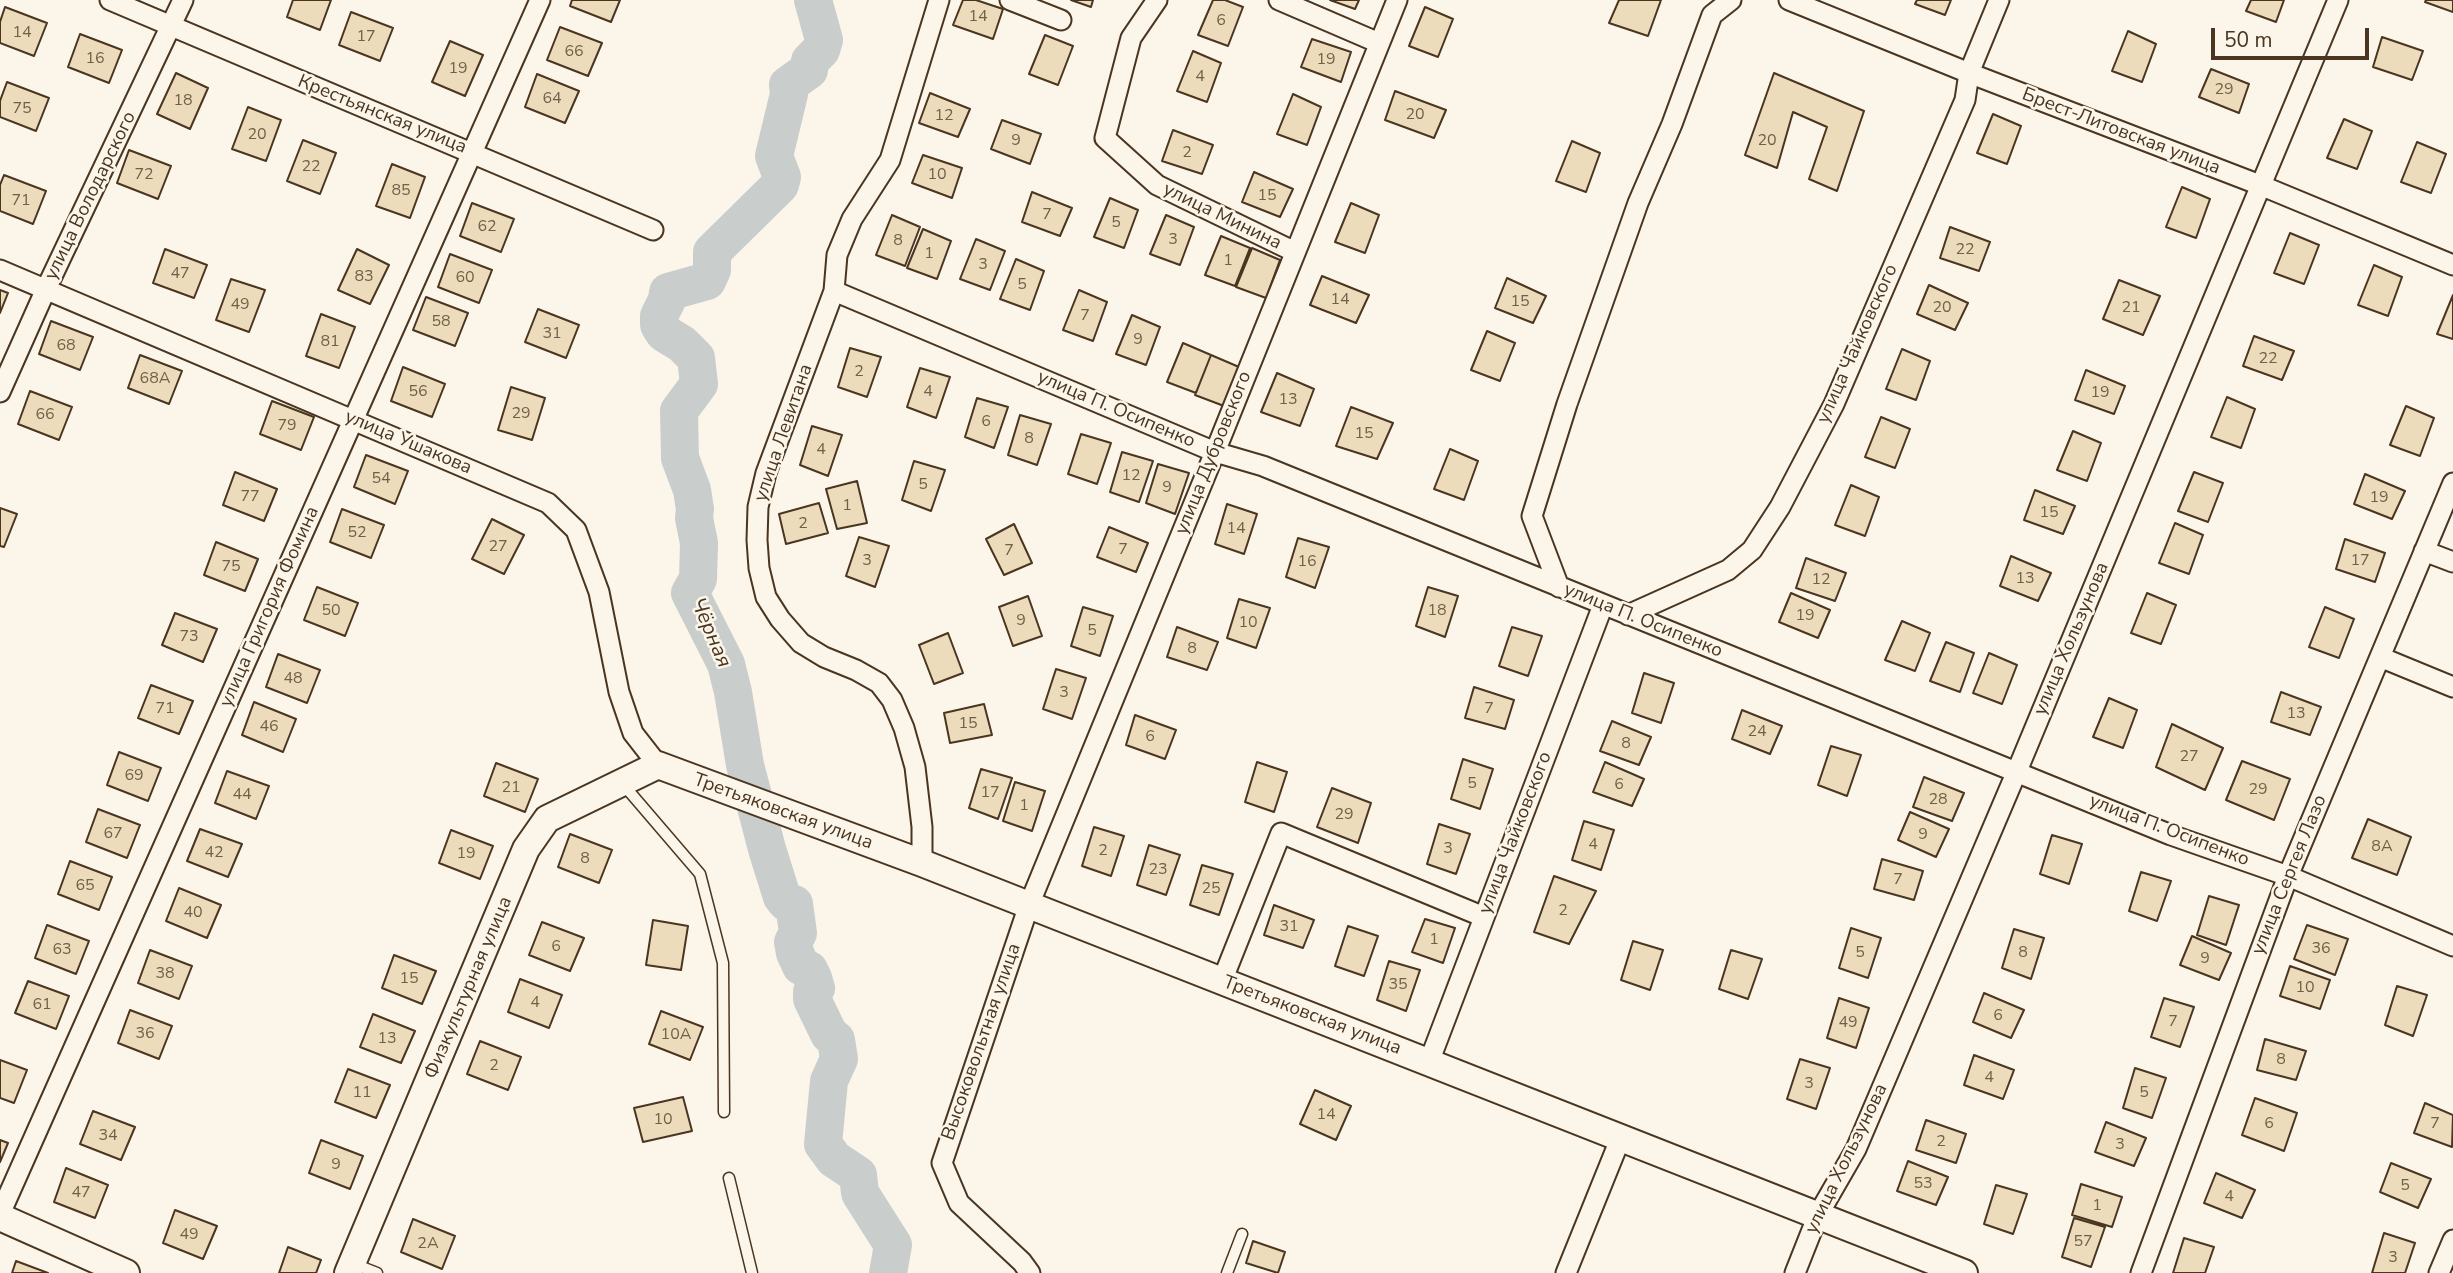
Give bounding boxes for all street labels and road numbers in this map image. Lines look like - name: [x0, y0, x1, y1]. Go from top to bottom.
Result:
- street label: Крестьянская улица: [294, 71, 470, 159]
- street label: Брест-Литовская улица: [2019, 84, 2223, 180]
- street label: улица Володарского: [40, 108, 142, 284]
- street label: улица Минина: [1159, 179, 1285, 255]
- street label: улица Чайковского: [1813, 261, 1903, 427]
- street label: улица Левитана: [750, 361, 818, 505]
- street label: улица П. Осипенко: [1034, 366, 1198, 454]
- street label: улица Дубровского: [1171, 368, 1257, 538]
- street label: улица Ушакова: [341, 406, 475, 480]
- street label: улица Григория Фомина: [215, 503, 325, 711]
- street label: улица Хользунова: [2029, 559, 2115, 719]
- street label: улица П. Осипенко: [1560, 579, 1726, 663]
- street label: улица Чайковского: [1475, 749, 1557, 917]
- street label: Третьяковская улица: [690, 769, 876, 855]
- street label: улица П. Осипенко: [2086, 790, 2252, 872]
- street label: улица Сергея Лазо: [2248, 792, 2332, 958]
- street label: Физкультурная улица: [420, 893, 518, 1083]
- street label: Высоковольтная улица: [938, 941, 1026, 1143]
- street label: Третьяковская улица: [1220, 971, 1404, 1061]
- street label: улица Хользунова: [1801, 1080, 1893, 1238]

